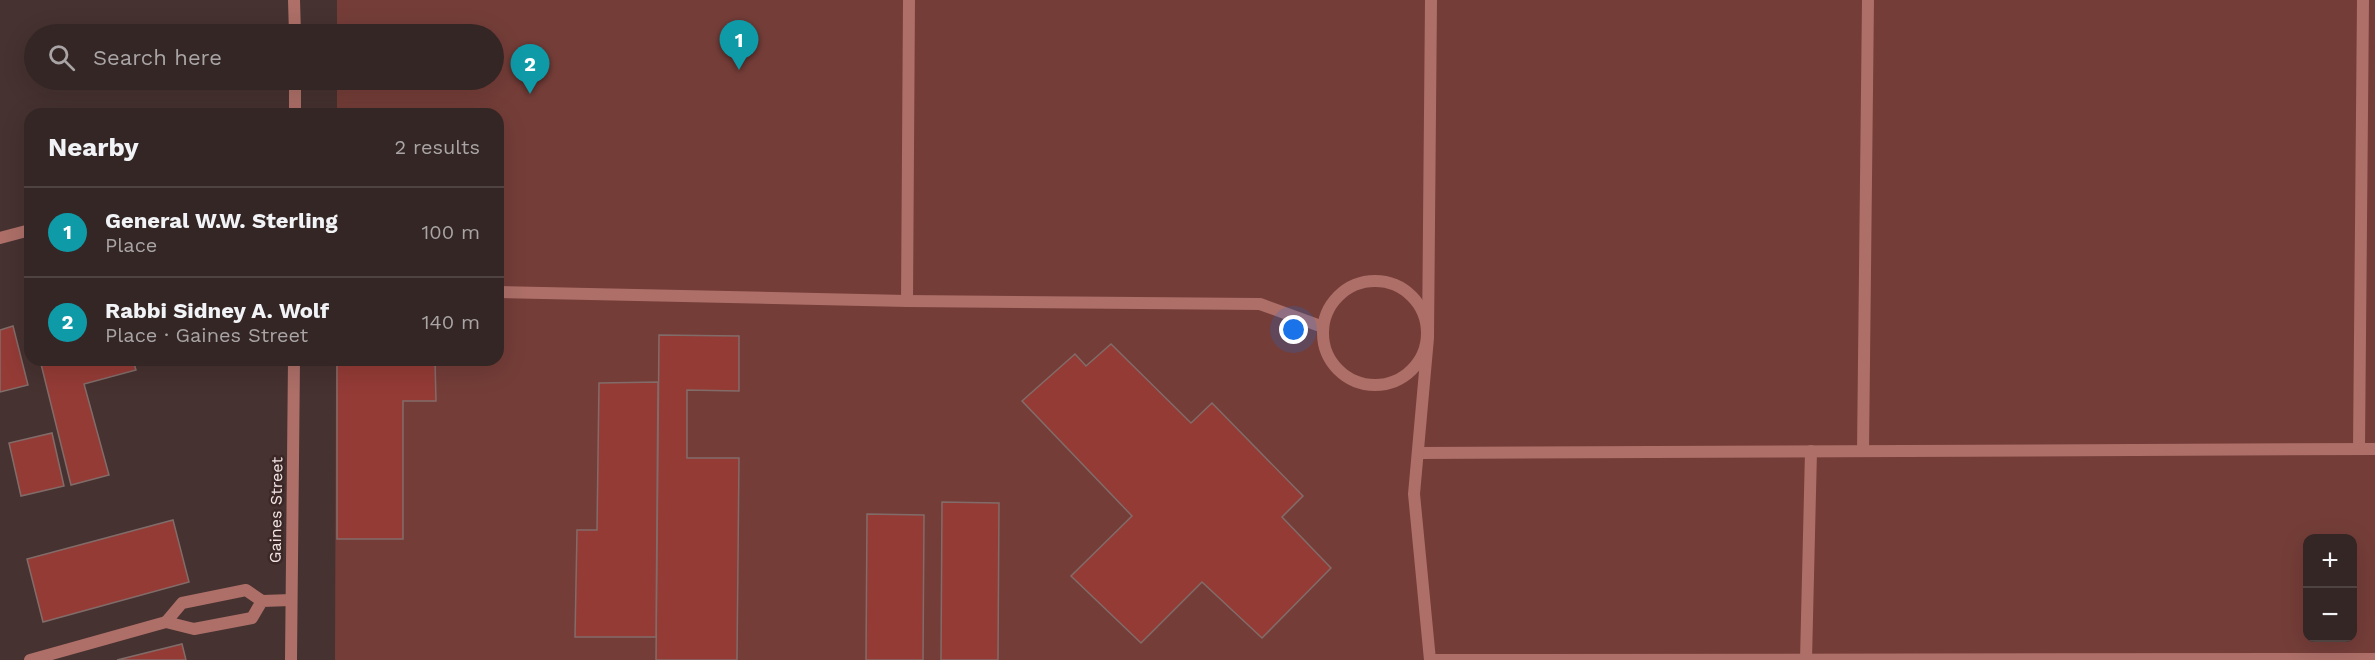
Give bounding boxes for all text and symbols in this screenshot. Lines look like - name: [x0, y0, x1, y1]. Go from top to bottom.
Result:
- pin: 1: [720, 20, 758, 70]
- search box: [24, 24, 504, 90]
- icon: search: [45, 41, 78, 74]
- pin: 2: [510, 44, 550, 94]
- text: Search here: [93, 45, 222, 70]
- text: Nearby: [48, 132, 139, 162]
- text: 2 results: [395, 135, 480, 159]
- text: General W.W. Sterling: [105, 208, 338, 233]
- text: 1: [63, 220, 72, 244]
- text: 100 m: [421, 220, 480, 244]
- text: Place: [105, 233, 157, 257]
- text: Rabbi Sidney A. Wolf: [105, 298, 329, 323]
- text: 2: [62, 310, 73, 334]
- text: 140 m: [422, 310, 480, 334]
- your location: [1279, 315, 1308, 344]
- text: Place · Gaines Street: [105, 323, 308, 347]
- street label: Gaines Street: [266, 457, 286, 563]
- map controls: [2303, 534, 2357, 642]
- button: +: [2303, 534, 2357, 588]
- button: −: [2303, 588, 2357, 642]

